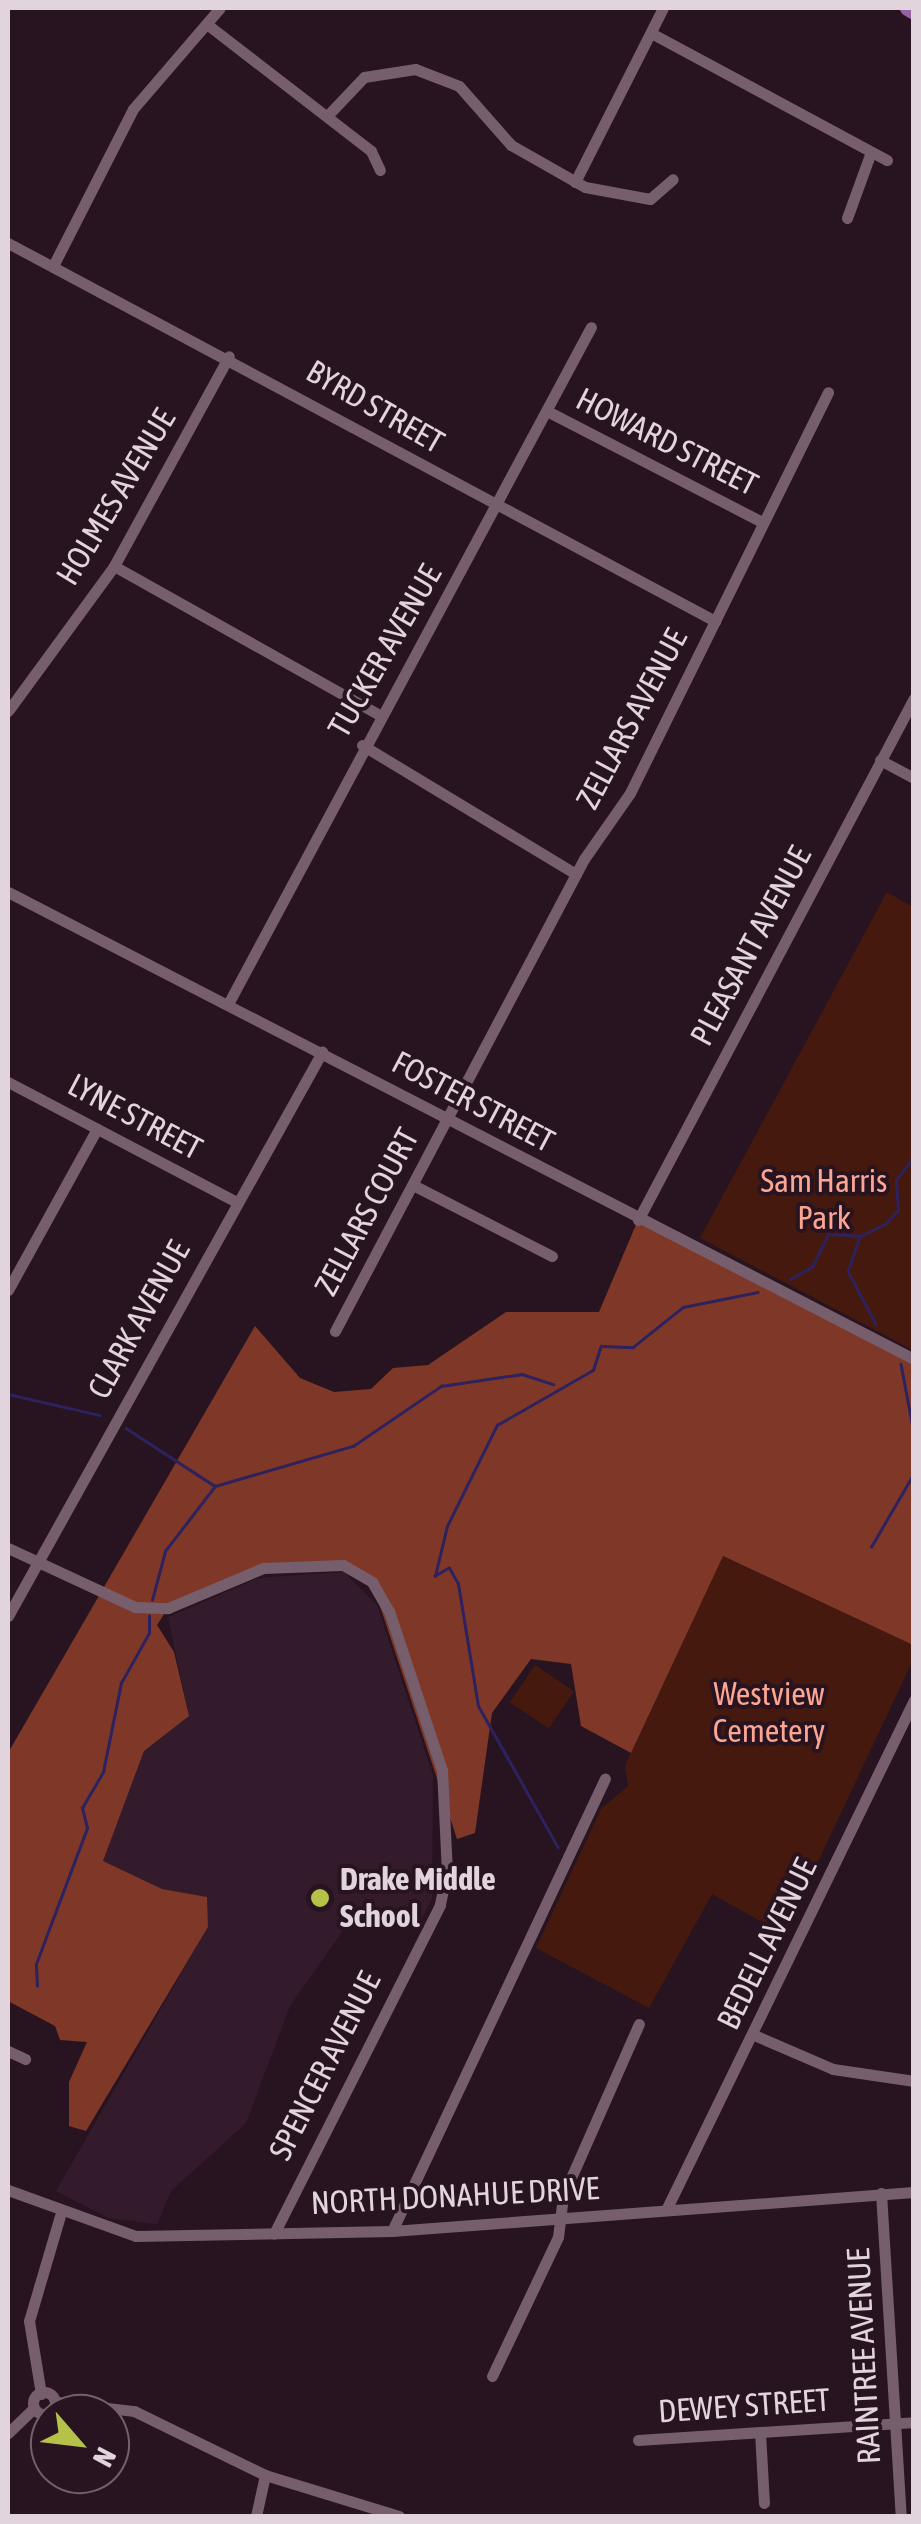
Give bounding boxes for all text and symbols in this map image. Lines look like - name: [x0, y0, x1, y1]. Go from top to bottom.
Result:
- street label: BYRD STREET: [299, 352, 451, 462]
- street label: HOWARD STREET: [570, 380, 764, 504]
- street label: HOLMES AVENUE: [48, 402, 184, 592]
- street label: TUCKER AVENUE: [320, 558, 450, 744]
- street label: ZELLARS AVENUE: [569, 623, 695, 815]
- street label: PLEASANT AVENUE: [683, 840, 819, 1052]
- street label: FOSTER STREET: [385, 1043, 561, 1161]
- street label: LYNE STREET: [61, 1066, 209, 1168]
- street label: ZELLARS COURT: [307, 1122, 427, 1302]
- park label: Sam Harris Park: [761, 1163, 887, 1238]
- street label: CLARK AVENUE: [80, 1234, 198, 1406]
- park label: Westview Cemetery: [713, 1676, 825, 1751]
- street label: BEDELL AVENUE: [709, 1852, 825, 2036]
- place label: Drake Middle School: [340, 1861, 496, 1936]
- marker: Drake Middle School: [309, 1887, 331, 1909]
- street label: SPENCER AVENUE: [261, 1966, 389, 2166]
- street label: NORTH DONAHUE DRIVE: [310, 2169, 600, 2223]
- street label: RAINTREE AVENUE: [839, 2247, 889, 2465]
- street label: DEWEY STREET: [657, 2381, 831, 2431]
- north arrow: [30, 2394, 130, 2494]
- text: N: [87, 2442, 123, 2472]

